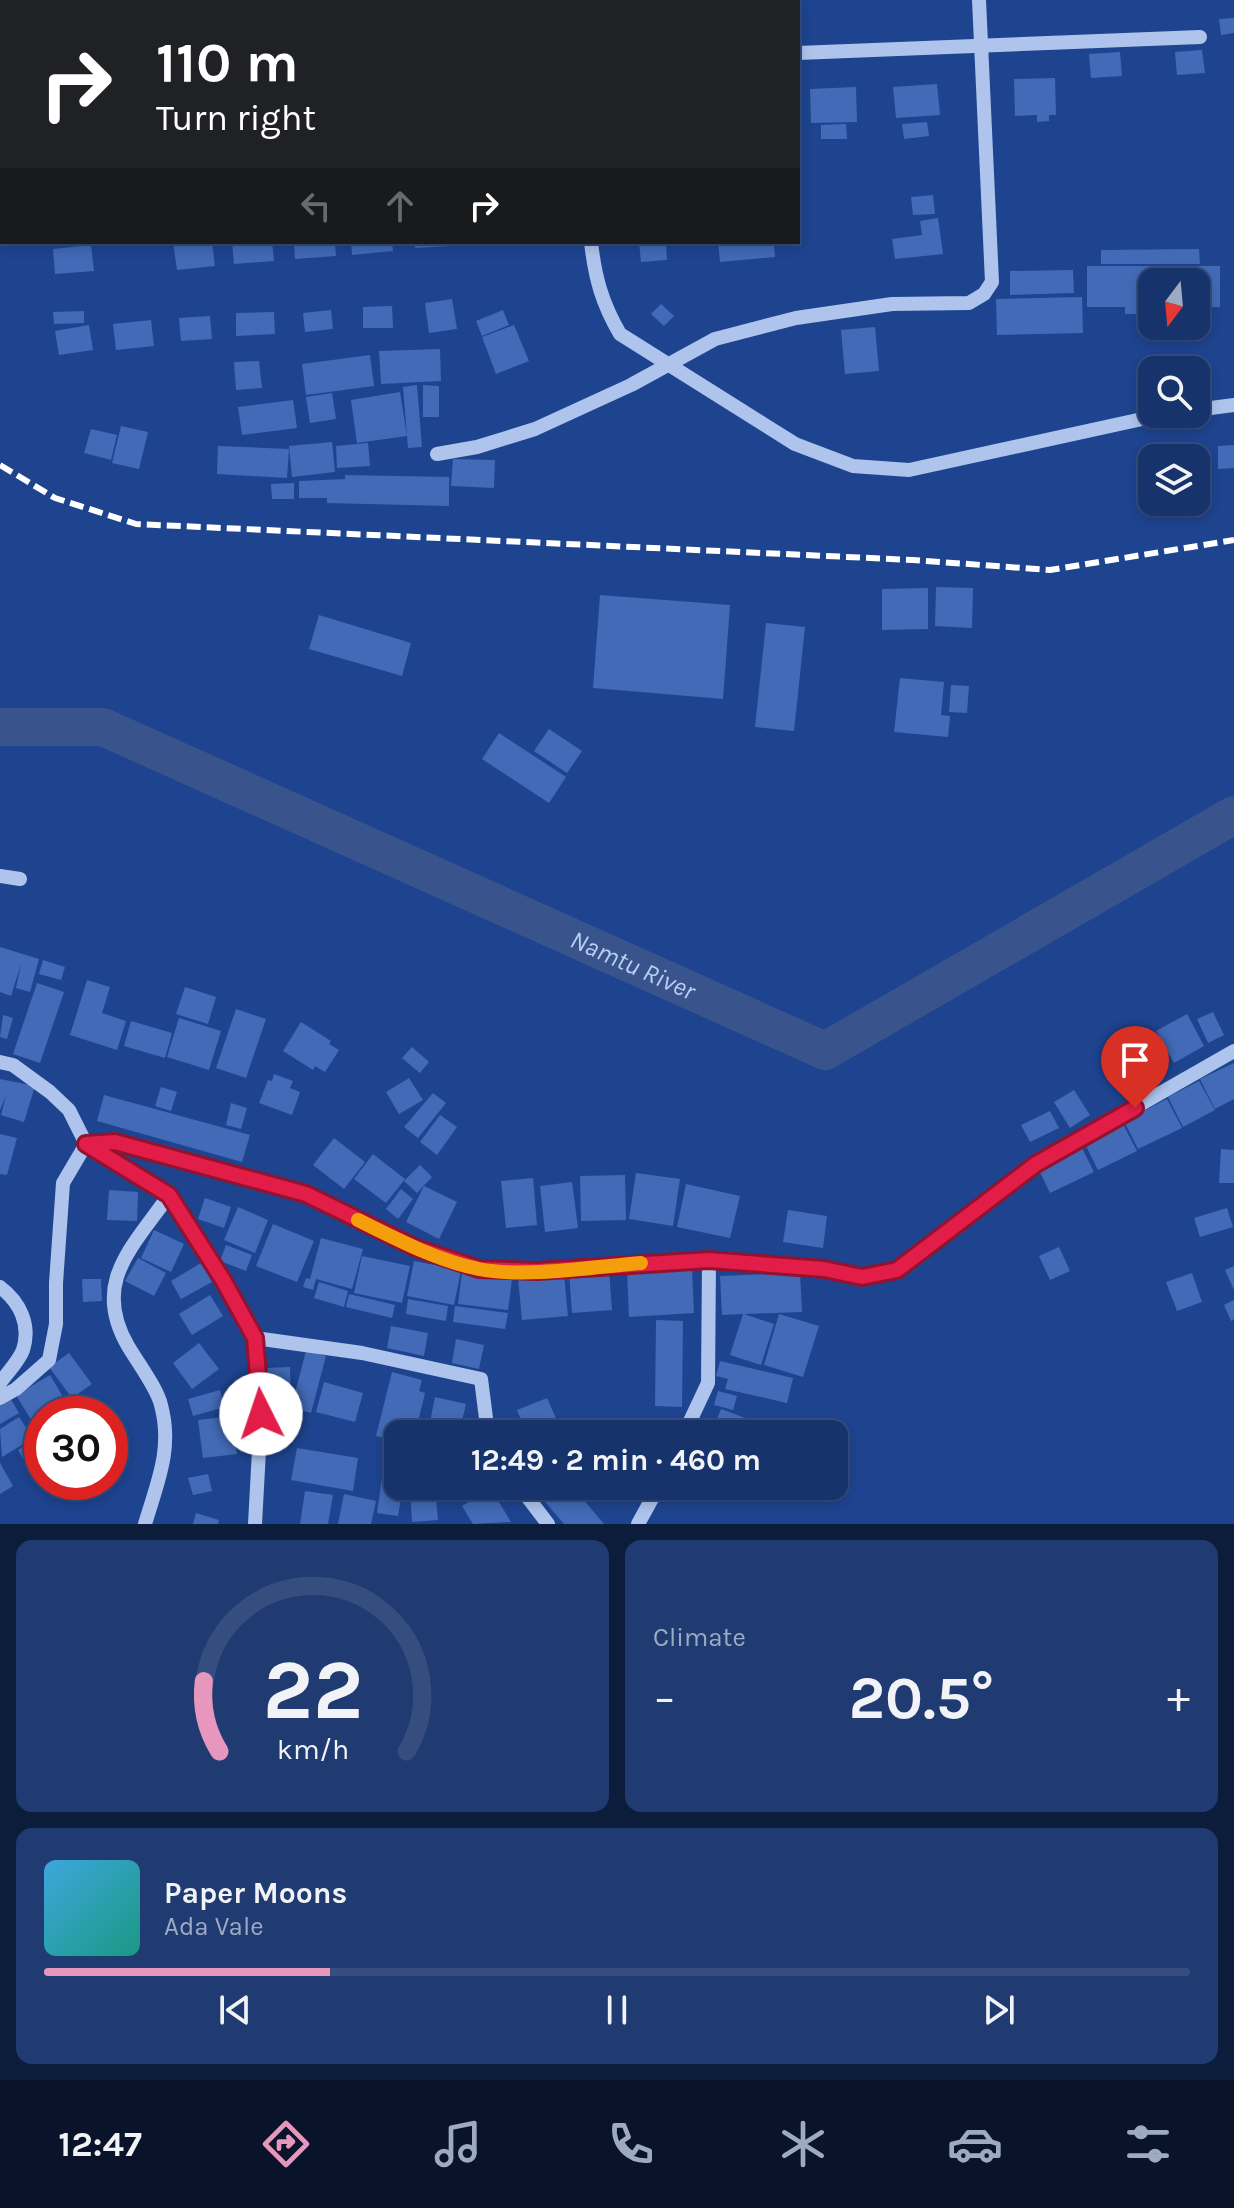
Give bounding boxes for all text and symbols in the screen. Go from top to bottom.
text: 110 m [156,30,299,95]
icon: right [24,32,128,136]
text: Turn right [156,97,316,139]
icon: left [294,184,338,228]
icon: ahead [378,184,422,228]
icon: right [462,184,506,228]
north arrow [1138,268,1210,340]
map controls [1138,268,1210,516]
button: search [1138,356,1210,428]
button: layers [1138,444,1210,516]
water label: Namtu River [566,924,701,1007]
pin [1101,1026,1169,1108]
icon: arrive [1113,1038,1157,1082]
position arrow [219,1372,303,1456]
speed limit sign: 30 [24,1396,128,1500]
text: 12:49 · 2 min · 460 m [471,1442,761,1478]
text: Climate [653,1622,746,1653]
text: 22 [262,1642,363,1739]
text: 20.5° [849,1663,994,1733]
text: − [653,1672,676,1723]
text: + [1167,1672,1190,1723]
text: km/h [276,1733,349,1766]
text: Paper Moons [164,1875,347,1911]
text: Ada Vale [164,1911,264,1942]
icon: previous [213,1988,257,2032]
icon: pause [595,1988,639,2032]
icon: next [977,1988,1021,2032]
icon: directions [258,2116,314,2172]
icon: music [430,2116,486,2172]
icon: phone [603,2116,659,2172]
icon: climate [775,2116,831,2172]
icon: car [947,2116,1003,2172]
icon: filters [1120,2116,1176,2172]
text: 12:47 [58,2123,142,2165]

